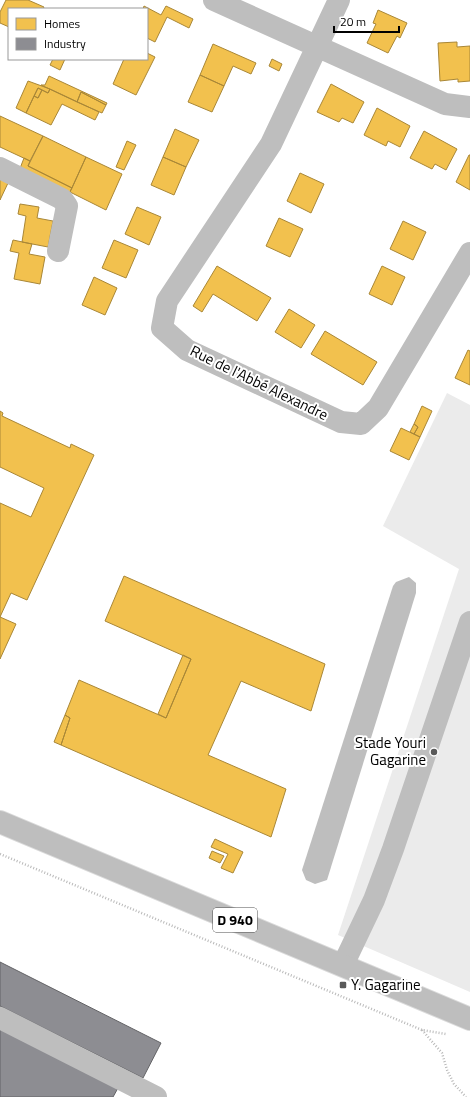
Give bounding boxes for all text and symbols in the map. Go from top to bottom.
legend [8,8,148,60]
scale bar [334,8,399,34]
text: 20 m [340,12,366,31]
text: Homes [44,14,80,33]
text: Industry [44,34,86,53]
street label: Rue de l'Abbé Alexandre [186,339,332,426]
place label: Stade Youri Gagarine [355,731,426,771]
marker: Stade Youri Gagarine [429,747,439,757]
road number: D 940 [213,908,257,932]
place label: Y. Gagarine [351,973,421,996]
marker: Y. Gagarine [338,980,348,990]

